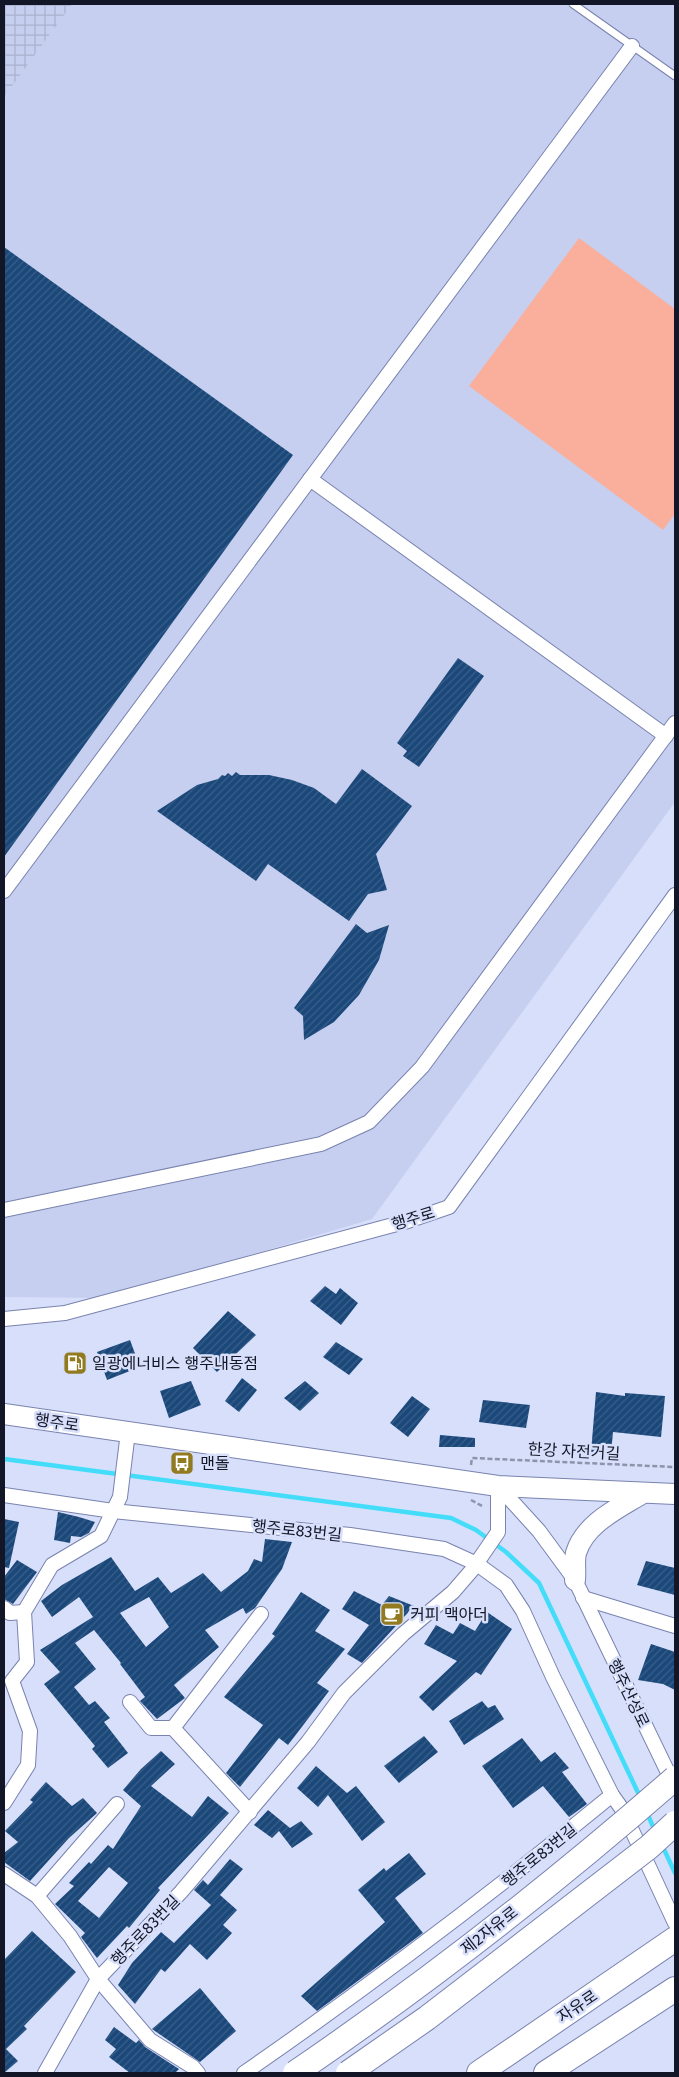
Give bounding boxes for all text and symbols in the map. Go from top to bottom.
street label: 행주로 [389,1203,437,1234]
fuel station icon: 일광에너비스 행주내동점 [62,1350,88,1376]
place label: 일광에너비스 행주내동점 [92,1354,258,1373]
street label: 행주로 [34,1410,80,1435]
street label: 한강 자전거길 [527,1440,621,1463]
bus stop icon: 맨돌 [169,1450,195,1476]
place label: 맨돌 [200,1454,230,1473]
street label: 행주로83번길 [251,1516,343,1545]
cafe icon: 커피 맥아더 [379,1601,405,1627]
place label: 커피 맥아더 [410,1605,488,1624]
street label: 행주산성로 [604,1656,653,1731]
street label: 행주로83번길 [498,1820,580,1891]
street label: 행주로83번길 [107,1891,184,1969]
street label: 제2자유로 [457,1902,522,1958]
street label: 자유로 [554,1986,601,2027]

